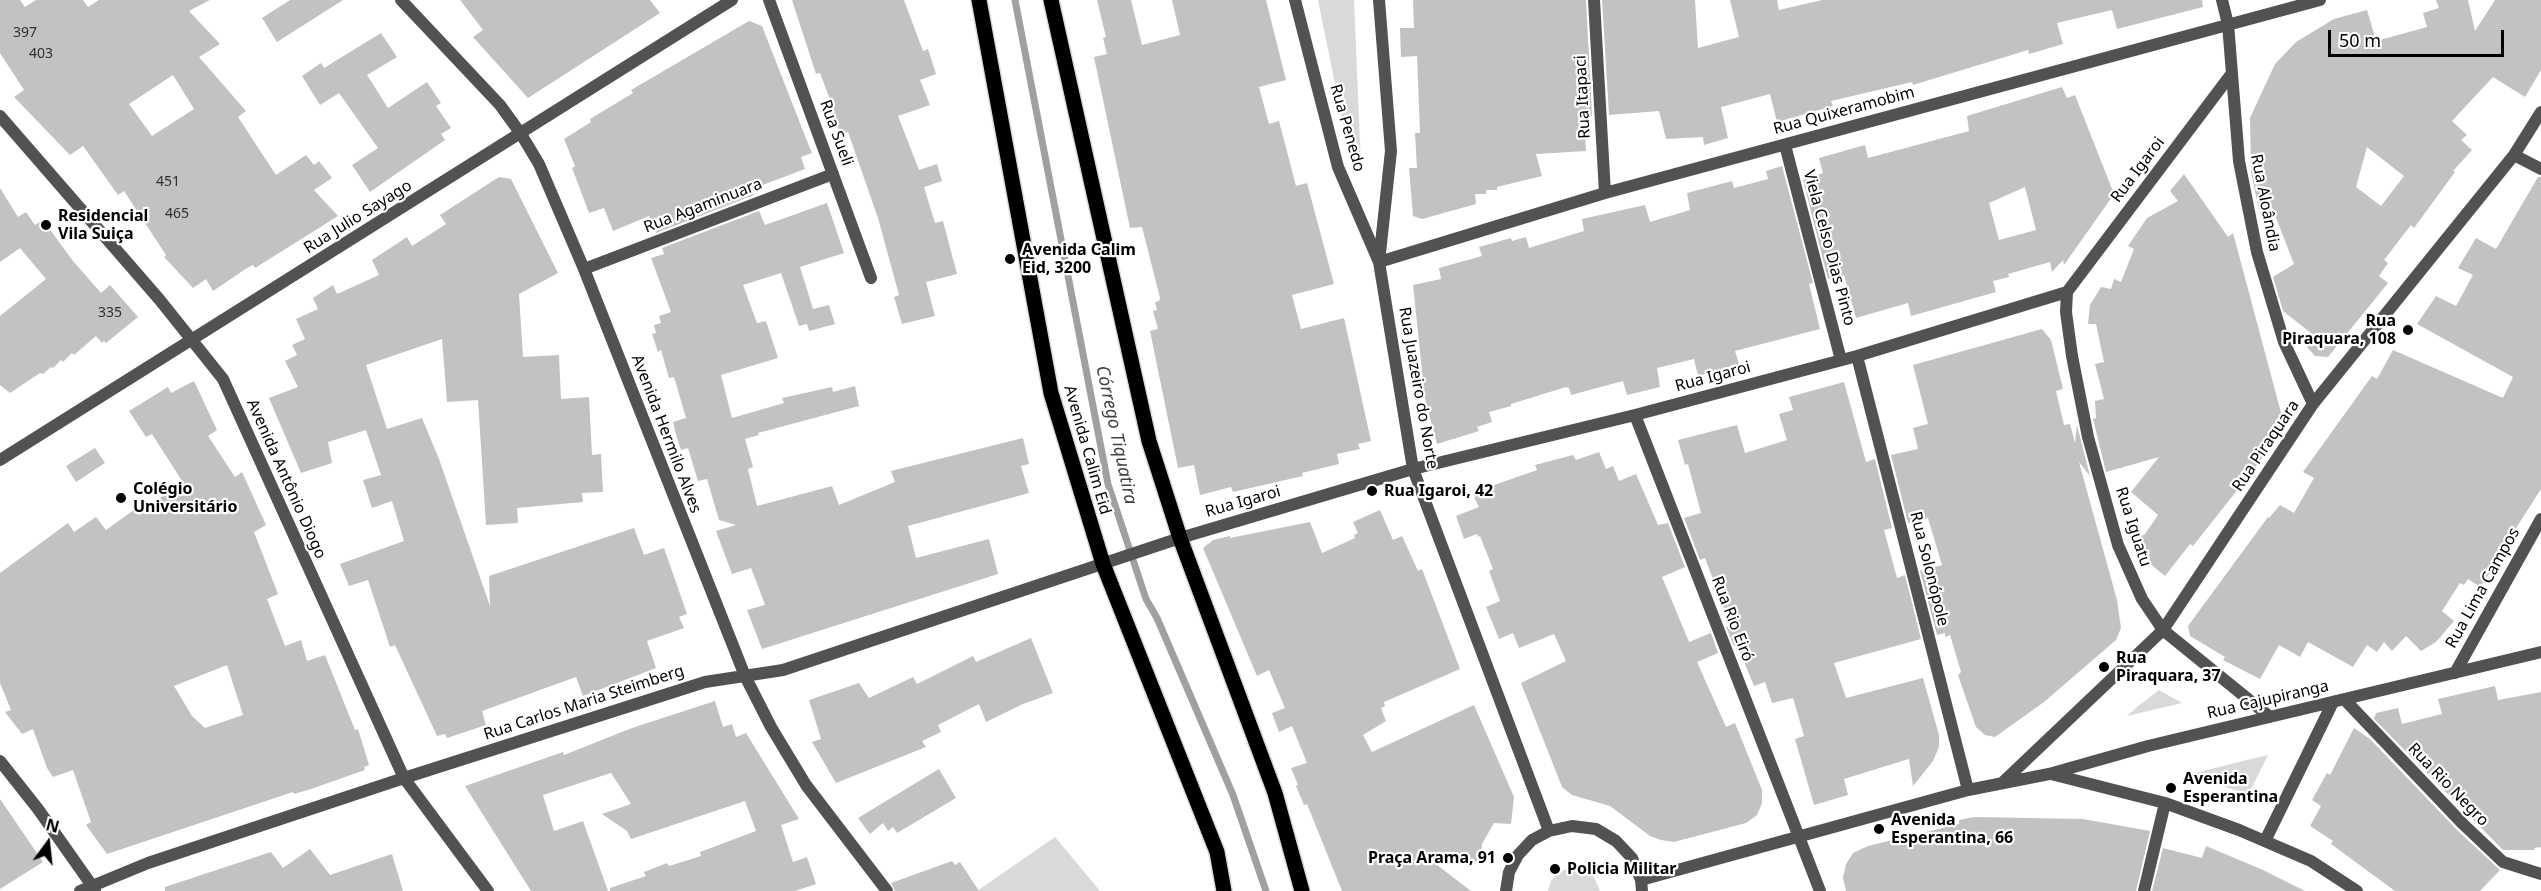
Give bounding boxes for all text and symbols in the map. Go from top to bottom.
scale bar [2331,18,2506,56]
house number: 397 [13,25,37,41]
text: 50 m [2339,28,2381,52]
house number: 403 [29,46,53,62]
street label: Rua Itapaci [1571,55,1595,139]
street label: Rua Penedo [1325,82,1369,174]
street label: Rua Quixeramobim [1771,83,1917,139]
street label: Rua Sueli [815,97,857,169]
street label: Rua Igaroi [2107,133,2169,207]
street label: Rua Aloândia [2246,153,2284,253]
street label: Viela Celso Dias Pinto [1799,168,1859,328]
house number: 451 [156,174,180,190]
street label: Rua Agaminuara [641,175,765,237]
street label: Rua Julio Sayago [300,176,416,258]
place label: Residencial Vila Suiça [58,206,148,244]
house number: 465 [165,206,189,222]
marker: Residencial Vila Suiça [39,218,53,232]
place label: Avenida Calim Eid, 3200 [1022,240,1136,278]
marker: Avenida Calim Eid, 3200 [1003,252,1017,266]
house number: 335 [98,305,122,321]
street label: Rua Juazeiro do Norte [1394,306,1442,470]
place label: Rua Piraquara, 108 [2282,311,2396,349]
marker: Rua Piraquara, 108 [2401,323,2415,337]
street label: Avenida Hermilo Alves [627,352,705,516]
street label: Rua Igaroi [1673,358,1753,396]
water label: Córrego Tiquatira [1091,364,1141,506]
street label: Avenida Calim Eid [1059,383,1115,517]
street label: Avenida Antônio Diogo [242,396,330,562]
street label: Rua Piraquara [2228,397,2304,495]
place label: Colégio Universitário [133,479,237,517]
place label: Rua Igaroi, 42 [1384,481,1493,501]
street label: Rua Igaroi [1203,482,1283,522]
marker: Rua Igaroi, 42 [1365,484,1379,498]
street label: Rua Iguatu [2111,485,2155,569]
marker: Colégio Universitário [114,491,128,505]
street label: Rua Solonópole [1905,510,1953,628]
street label: Rua Lima Campos [2442,524,2524,652]
street label: Rua Rio Eiró [1707,574,1757,664]
place label: Rua Piraquara, 37 [2116,648,2221,686]
marker: Rua Piraquara, 37 [2097,660,2111,674]
street label: Rua Carlos Maria Steimberg [481,662,687,744]
street label: Rua Cajupiranga [2205,677,2331,723]
street label: Rua Rio Negro [2404,740,2492,830]
place label: Avenida Esperantina [2183,769,2278,807]
marker: Avenida Esperantina [2164,781,2178,795]
place label: Avenida Esperantina, 66 [1891,810,2013,848]
north arrow [18,813,78,873]
text: N [44,813,62,838]
marker: Avenida Esperantina, 66 [1872,822,1886,836]
place label: Praça Arama, 91 [1368,848,1496,868]
marker: Praça Arama, 91 [1501,851,1515,865]
place label: Policia Militar [1567,859,1676,879]
marker: Policia Militar [1548,862,1562,876]

